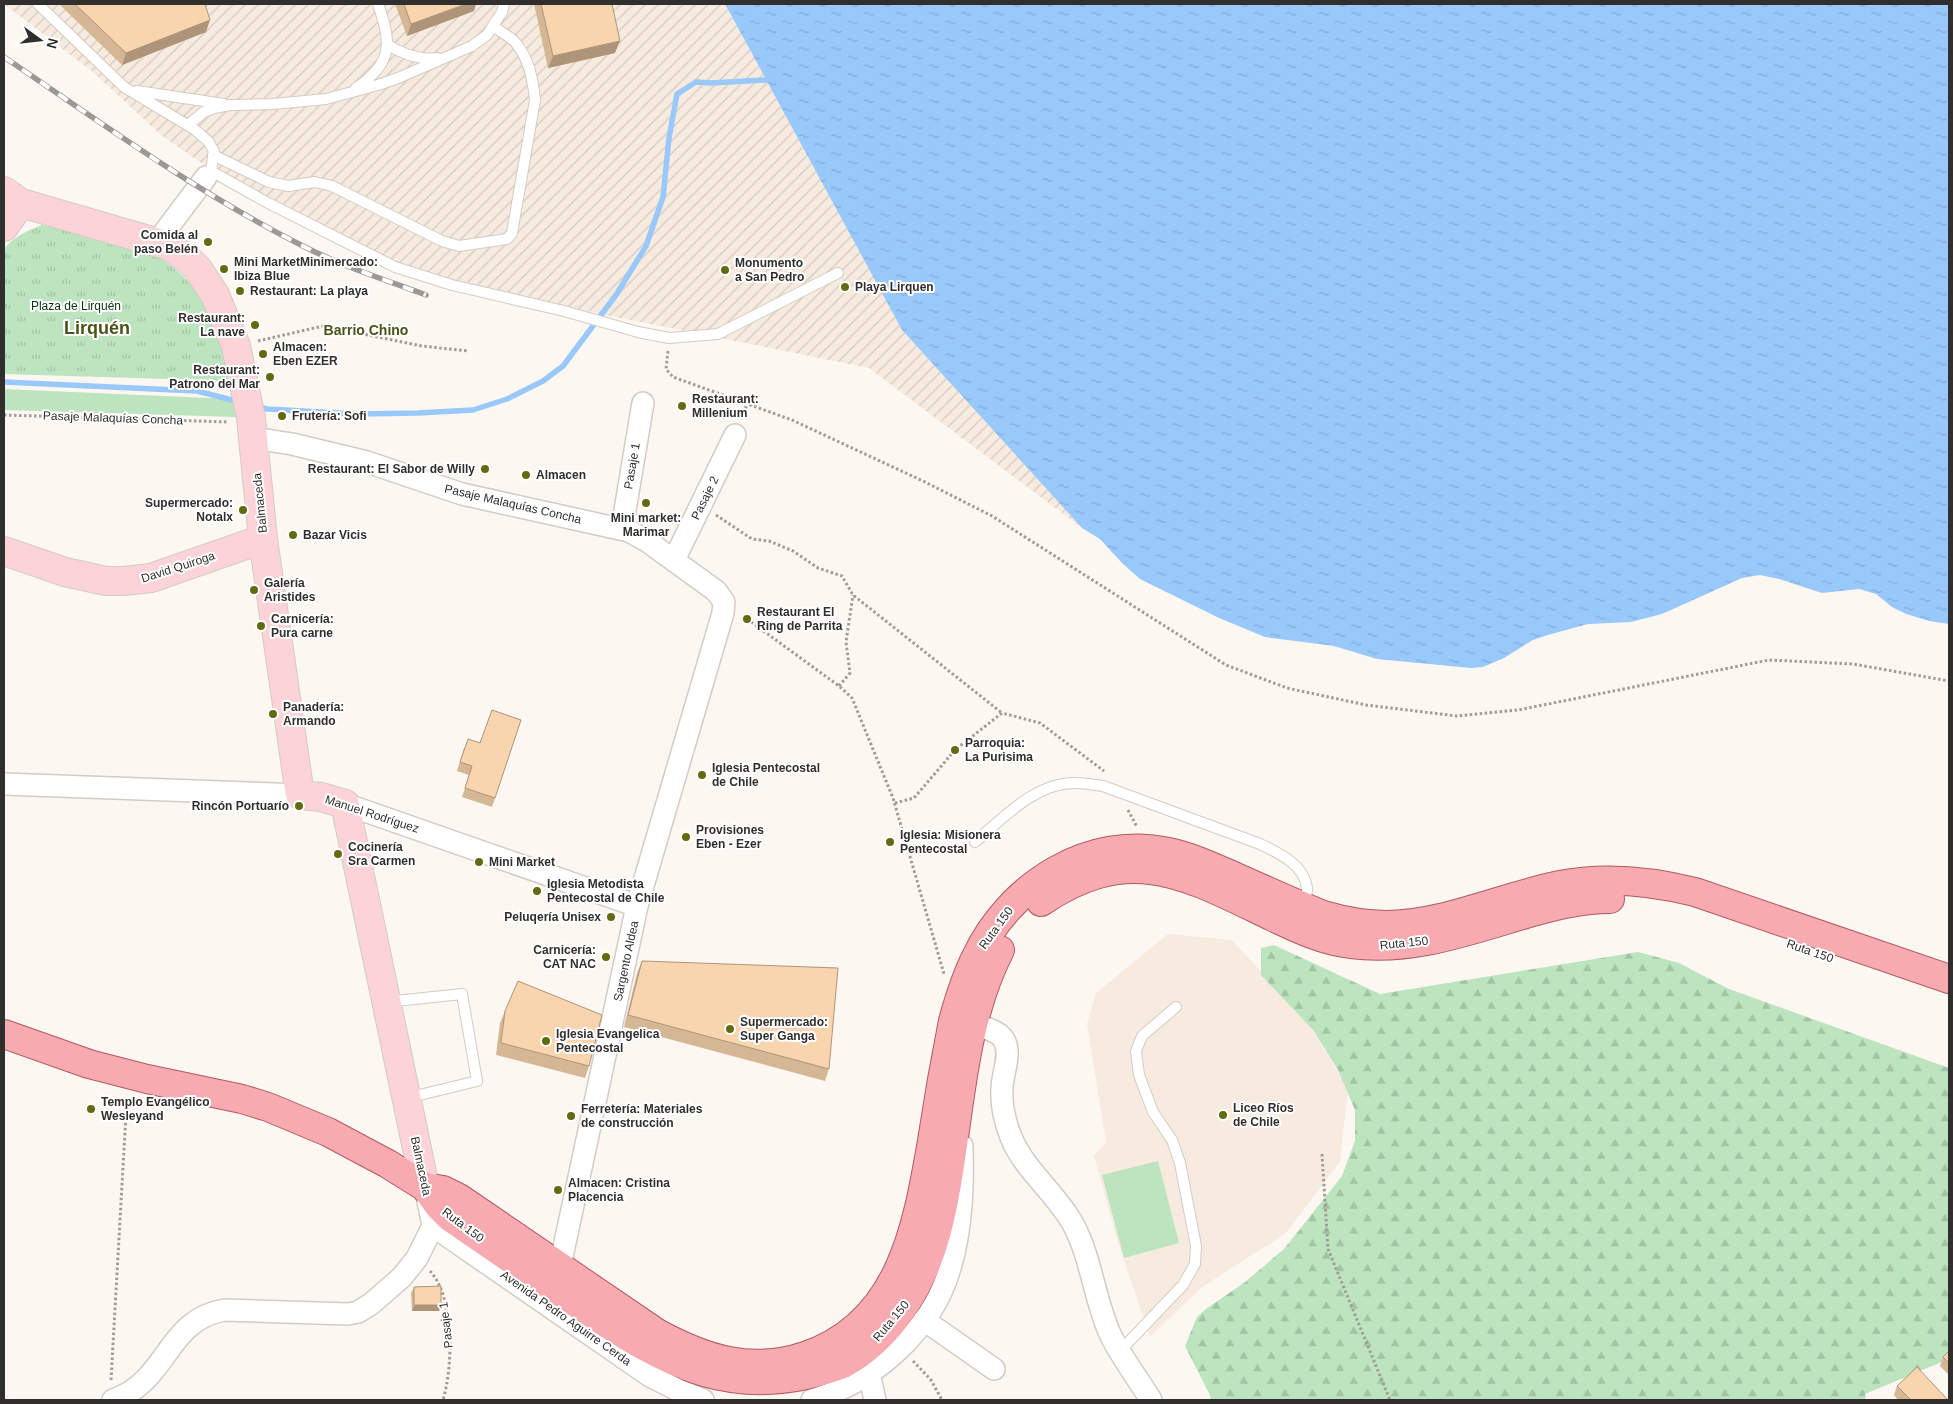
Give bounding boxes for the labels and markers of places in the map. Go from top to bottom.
place label: Comida al paso Belén [134,228,198,256]
marker: Comida al paso Belén [202,236,214,248]
place label: Mini MarketMinimercado: Ibiza Blue [234,255,378,283]
place label: Monumento a San Pedro [735,256,804,284]
marker: Mini MarketMinimercado: Ibiza Blue [218,263,230,275]
marker: Monumento a San Pedro [719,264,731,276]
place label: Playa Lirquen [855,280,934,294]
marker: Playa Lirquen [839,281,851,293]
place label: Restaurant: La playa [250,284,368,298]
marker: Restaurant: La playa [234,285,246,297]
place label: Restaurant: La nave [178,311,245,339]
marker: Restaurant: La nave [249,319,261,331]
place label: Almacen: Eben EZER [273,340,338,368]
marker: Almacen: Eben EZER [257,348,269,360]
place label: Restaurant: Patrono del Mar [169,363,260,391]
marker: Restaurant: Patrono del Mar [264,371,276,383]
place label: Restaurant: Millenium [692,392,759,420]
marker: Restaurant: Millenium [676,400,688,412]
place label: Frutería: Sofi [292,409,367,423]
marker: Frutería: Sofi [276,410,288,422]
place label: Restaurant: El Sabor de Willy [308,462,475,476]
marker: Restaurant: El Sabor de Willy [479,463,491,475]
place label: Almacen [536,468,586,482]
marker: Almacen [520,469,532,481]
place label: Supermercado: Notalx [145,496,233,524]
marker: Mini market: Marimar [640,497,652,509]
marker: Supermercado: Notalx [237,504,249,516]
place label: Mini market: Marimar [611,511,681,539]
place label: Bazar Vicis [303,528,367,542]
marker: Bazar Vicis [287,529,299,541]
place label: Galería Aristides [264,576,316,604]
marker: Galería Aristides [248,584,260,596]
place label: Restaurant El Ring de Parrita [757,605,843,633]
place label: Carnicería: Pura carne [271,612,334,640]
marker: Restaurant El Ring de Parrita [741,613,753,625]
marker: Carnicería: Pura carne [255,620,267,632]
place label: Panadería: Armando [283,700,344,728]
marker: Panadería: Armando [267,708,279,720]
place label: Parroquia: La Purisima [965,736,1033,764]
marker: Parroquia: La Purisima [949,744,961,756]
place label: Iglesia Pentecostal de Chile [712,761,820,789]
marker: Iglesia Pentecostal de Chile [696,769,708,781]
place label: Rincón Portuarío [192,799,289,813]
marker: Rincón Portuarío [293,800,305,812]
place label: Provisiones Eben - Ezer [696,823,764,851]
place label: Iglesia: Misionera Pentecostal [900,828,1001,856]
marker: Provisiones Eben - Ezer [680,831,692,843]
marker: Iglesia: Misionera Pentecostal [884,836,896,848]
place label: Cocinería Sra Carmen [348,840,415,868]
marker: Cocinería Sra Carmen [332,848,344,860]
place label: Mini Market [489,855,555,869]
marker: Mini Market [473,856,485,868]
place label: Iglesia Metodista Pentecostal de Chile [547,877,665,905]
marker: Iglesia Metodista Pentecostal de Chile [531,885,543,897]
place label: Peluqería Unisex [504,910,601,924]
marker: Peluqería Unisex [605,911,617,923]
place label: Carnicería: CAT NAC [533,943,596,971]
marker: Carnicería: CAT NAC [600,951,612,963]
place label: Supermercado: Super Ganga [740,1015,828,1043]
marker: Supermercado: Super Ganga [724,1023,736,1035]
place label: Iglesia Evangelica Pentecostal [556,1027,660,1055]
marker: Iglesia Evangelica Pentecostal [540,1035,552,1047]
place label: Templo Evangélico Wesleyand [101,1095,209,1123]
place label: Liceo Ríos de Chile [1233,1101,1294,1129]
place label: Ferretería: Materiales de construcción [581,1102,703,1130]
marker: Templo Evangélico Wesleyand [85,1103,97,1115]
marker: Liceo Ríos de Chile [1217,1109,1229,1121]
marker: Ferretería: Materiales de construcción [565,1110,577,1122]
place label: Almacen: Cristina Placencia [568,1176,670,1204]
marker: Almacen: Cristina Placencia [552,1184,564,1196]

